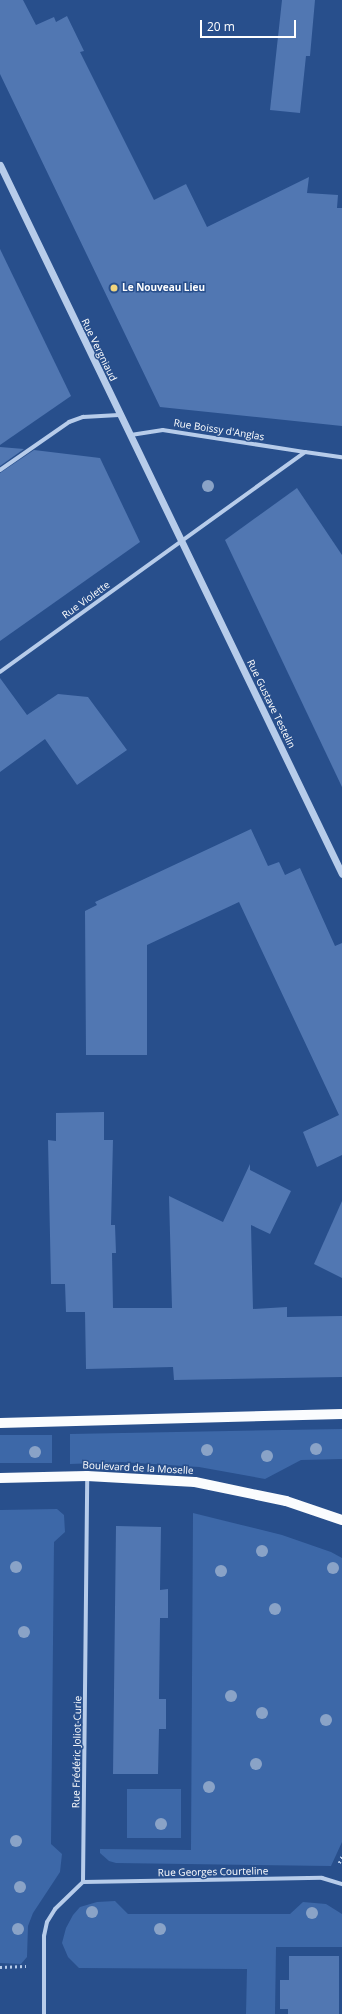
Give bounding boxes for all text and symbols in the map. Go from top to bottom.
scale bar [202,12,298,38]
text: 20 m [207,18,235,35]
place label: Le Nouveau Lieu [122,282,205,294]
marker: Le Nouveau Lieu [109,283,119,293]
street label: Rue Vergniaud [79,317,119,383]
street label: Rue Boissy d'Anglas [173,417,265,443]
street label: Rue Violette [60,579,112,621]
street label: Rue Gustave Testelin [244,658,298,750]
street label: Boulevard de la Moselle [82,1459,194,1477]
street label: Rue Frédéric Joliot-Curie [70,1696,84,1808]
street label: Rue Georges Courteline [158,1865,268,1879]

